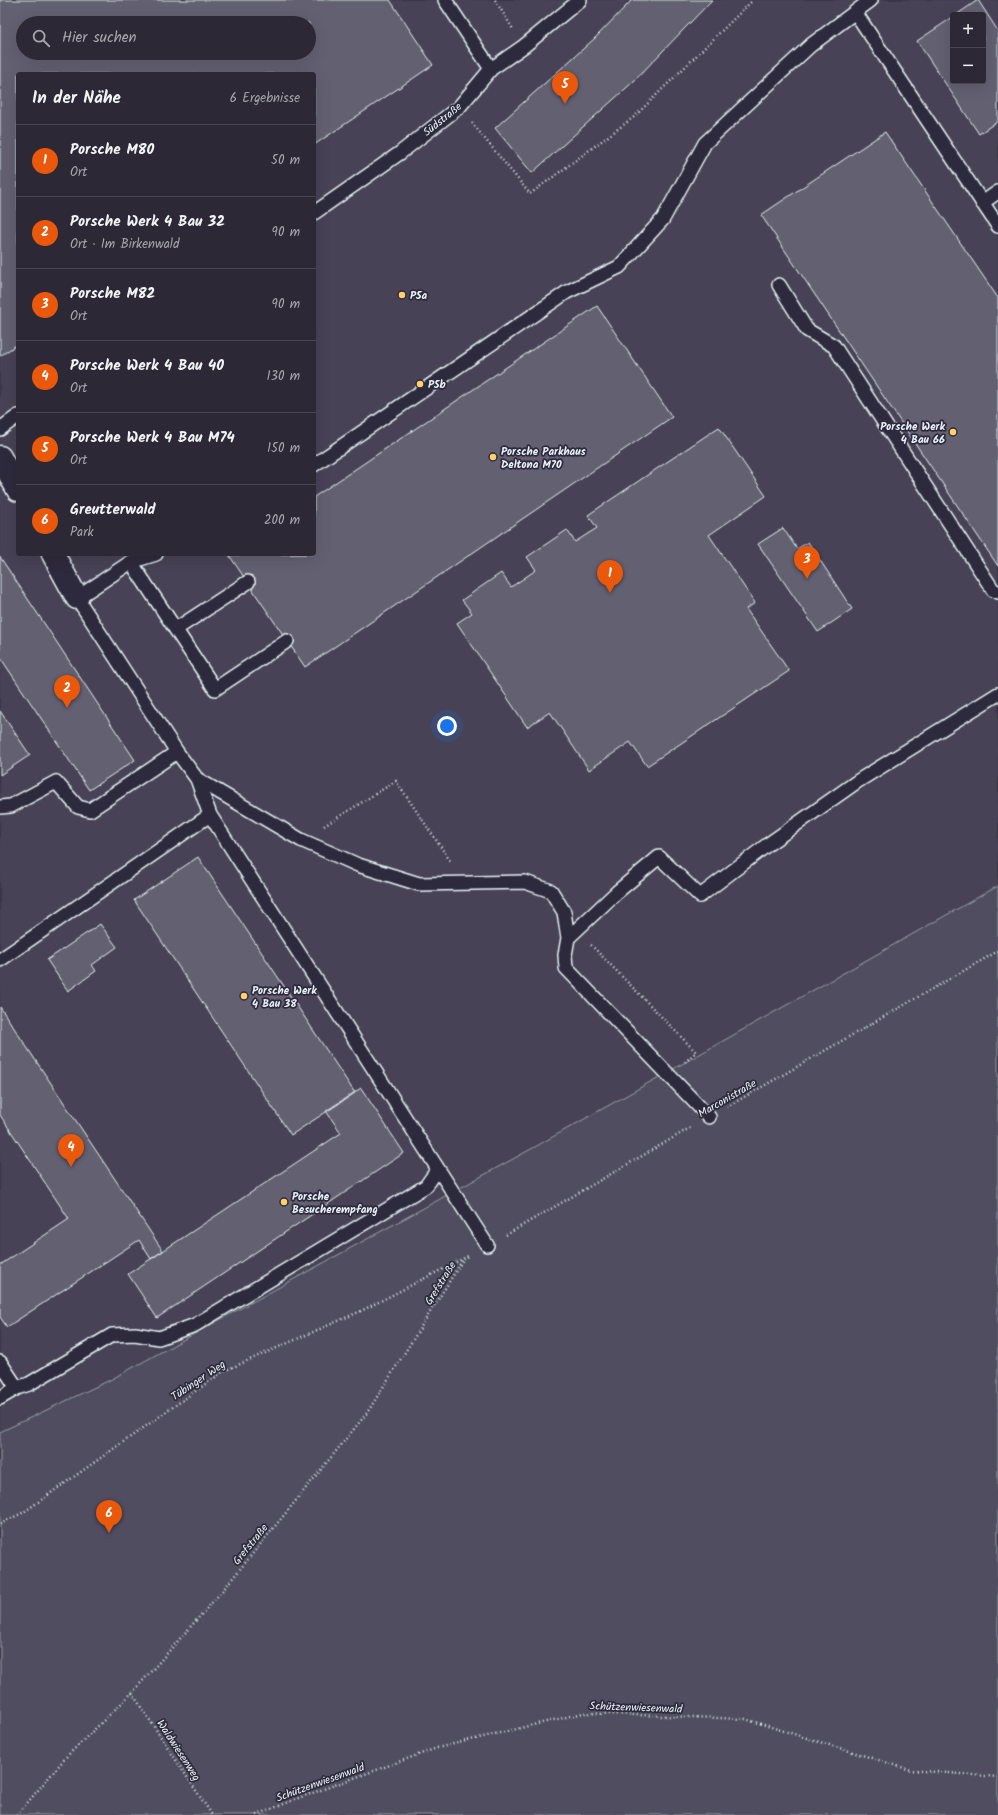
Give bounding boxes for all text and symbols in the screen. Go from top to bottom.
map controls [950,12,986,84]
button: + [950,12,986,48]
search box [16,16,316,60]
text: Hier suchen [62,26,136,50]
icon: search [30,27,52,49]
button: − [950,48,986,84]
pin: 5 [552,71,578,104]
text: In der Nähe [32,85,121,112]
text: 6 Ergebnisse [230,88,300,109]
street label: Südstraße [419,98,466,141]
text: Porsche M80 [70,138,154,162]
text: 1 [43,150,47,171]
text: 50 m [271,150,300,171]
text: Ort [70,162,87,183]
text: Porsche Werk 4 Bau 32 [70,210,225,234]
text: 2 [41,222,49,243]
text: 90 m [272,222,300,243]
text: Ort · Im Birkenwald [70,234,179,255]
text: Porsche M82 [70,282,155,306]
place label: P5a [410,287,428,305]
marker: P5a [397,290,407,300]
text: 3 [41,294,49,315]
text: 90 m [272,294,300,315]
text: Ort [70,306,87,327]
text: Porsche Werk 4 Bau 40 [70,354,224,378]
text: 4 [41,366,49,387]
text: 130 m [266,366,300,387]
place label: P5b [428,376,446,394]
text: Ort [70,378,87,399]
marker: P5b [415,379,425,389]
place label: Porsche Werk 4 Bau 66 [880,418,946,449]
text: Porsche Werk 4 Bau M74 [70,426,235,450]
marker: Porsche Werk 4 Bau 66 [948,427,958,437]
text: 5 [42,438,48,459]
text: 150 m [267,438,300,459]
place label: Porsche Parkhaus Deltona M70 [501,443,587,474]
text: Ort [70,450,87,471]
marker: Porsche Parkhaus Deltona M70 [488,452,498,462]
text: Greutterwald [70,498,156,522]
text: 6 [41,510,49,531]
text: 200 m [264,510,300,531]
text: Park [70,522,94,543]
pin: 3 [794,546,820,579]
pin: 1 [597,560,623,593]
pin: 2 [54,675,80,708]
your location [437,716,457,736]
place label: Porsche Werk 4 Bau 38 [252,982,317,1013]
marker: Porsche Werk 4 Bau 38 [239,991,249,1001]
street label: Marconistraße [695,1075,760,1123]
pin: 4 [58,1134,84,1167]
place label: Porsche Besucherempfang [292,1188,378,1219]
marker: Porsche Besucherempfang [279,1197,289,1207]
street label: Grefstraße [420,1258,461,1309]
street label: Tübinger Weg [168,1356,229,1406]
pin: 6 [96,1500,122,1533]
street label: Grefstraße [228,1520,273,1569]
street label: Schützenwiesenwald [589,1697,683,1719]
street label: Waldwiesenweg [152,1716,205,1785]
street label: Schützenwiesenwald [274,1758,368,1807]

